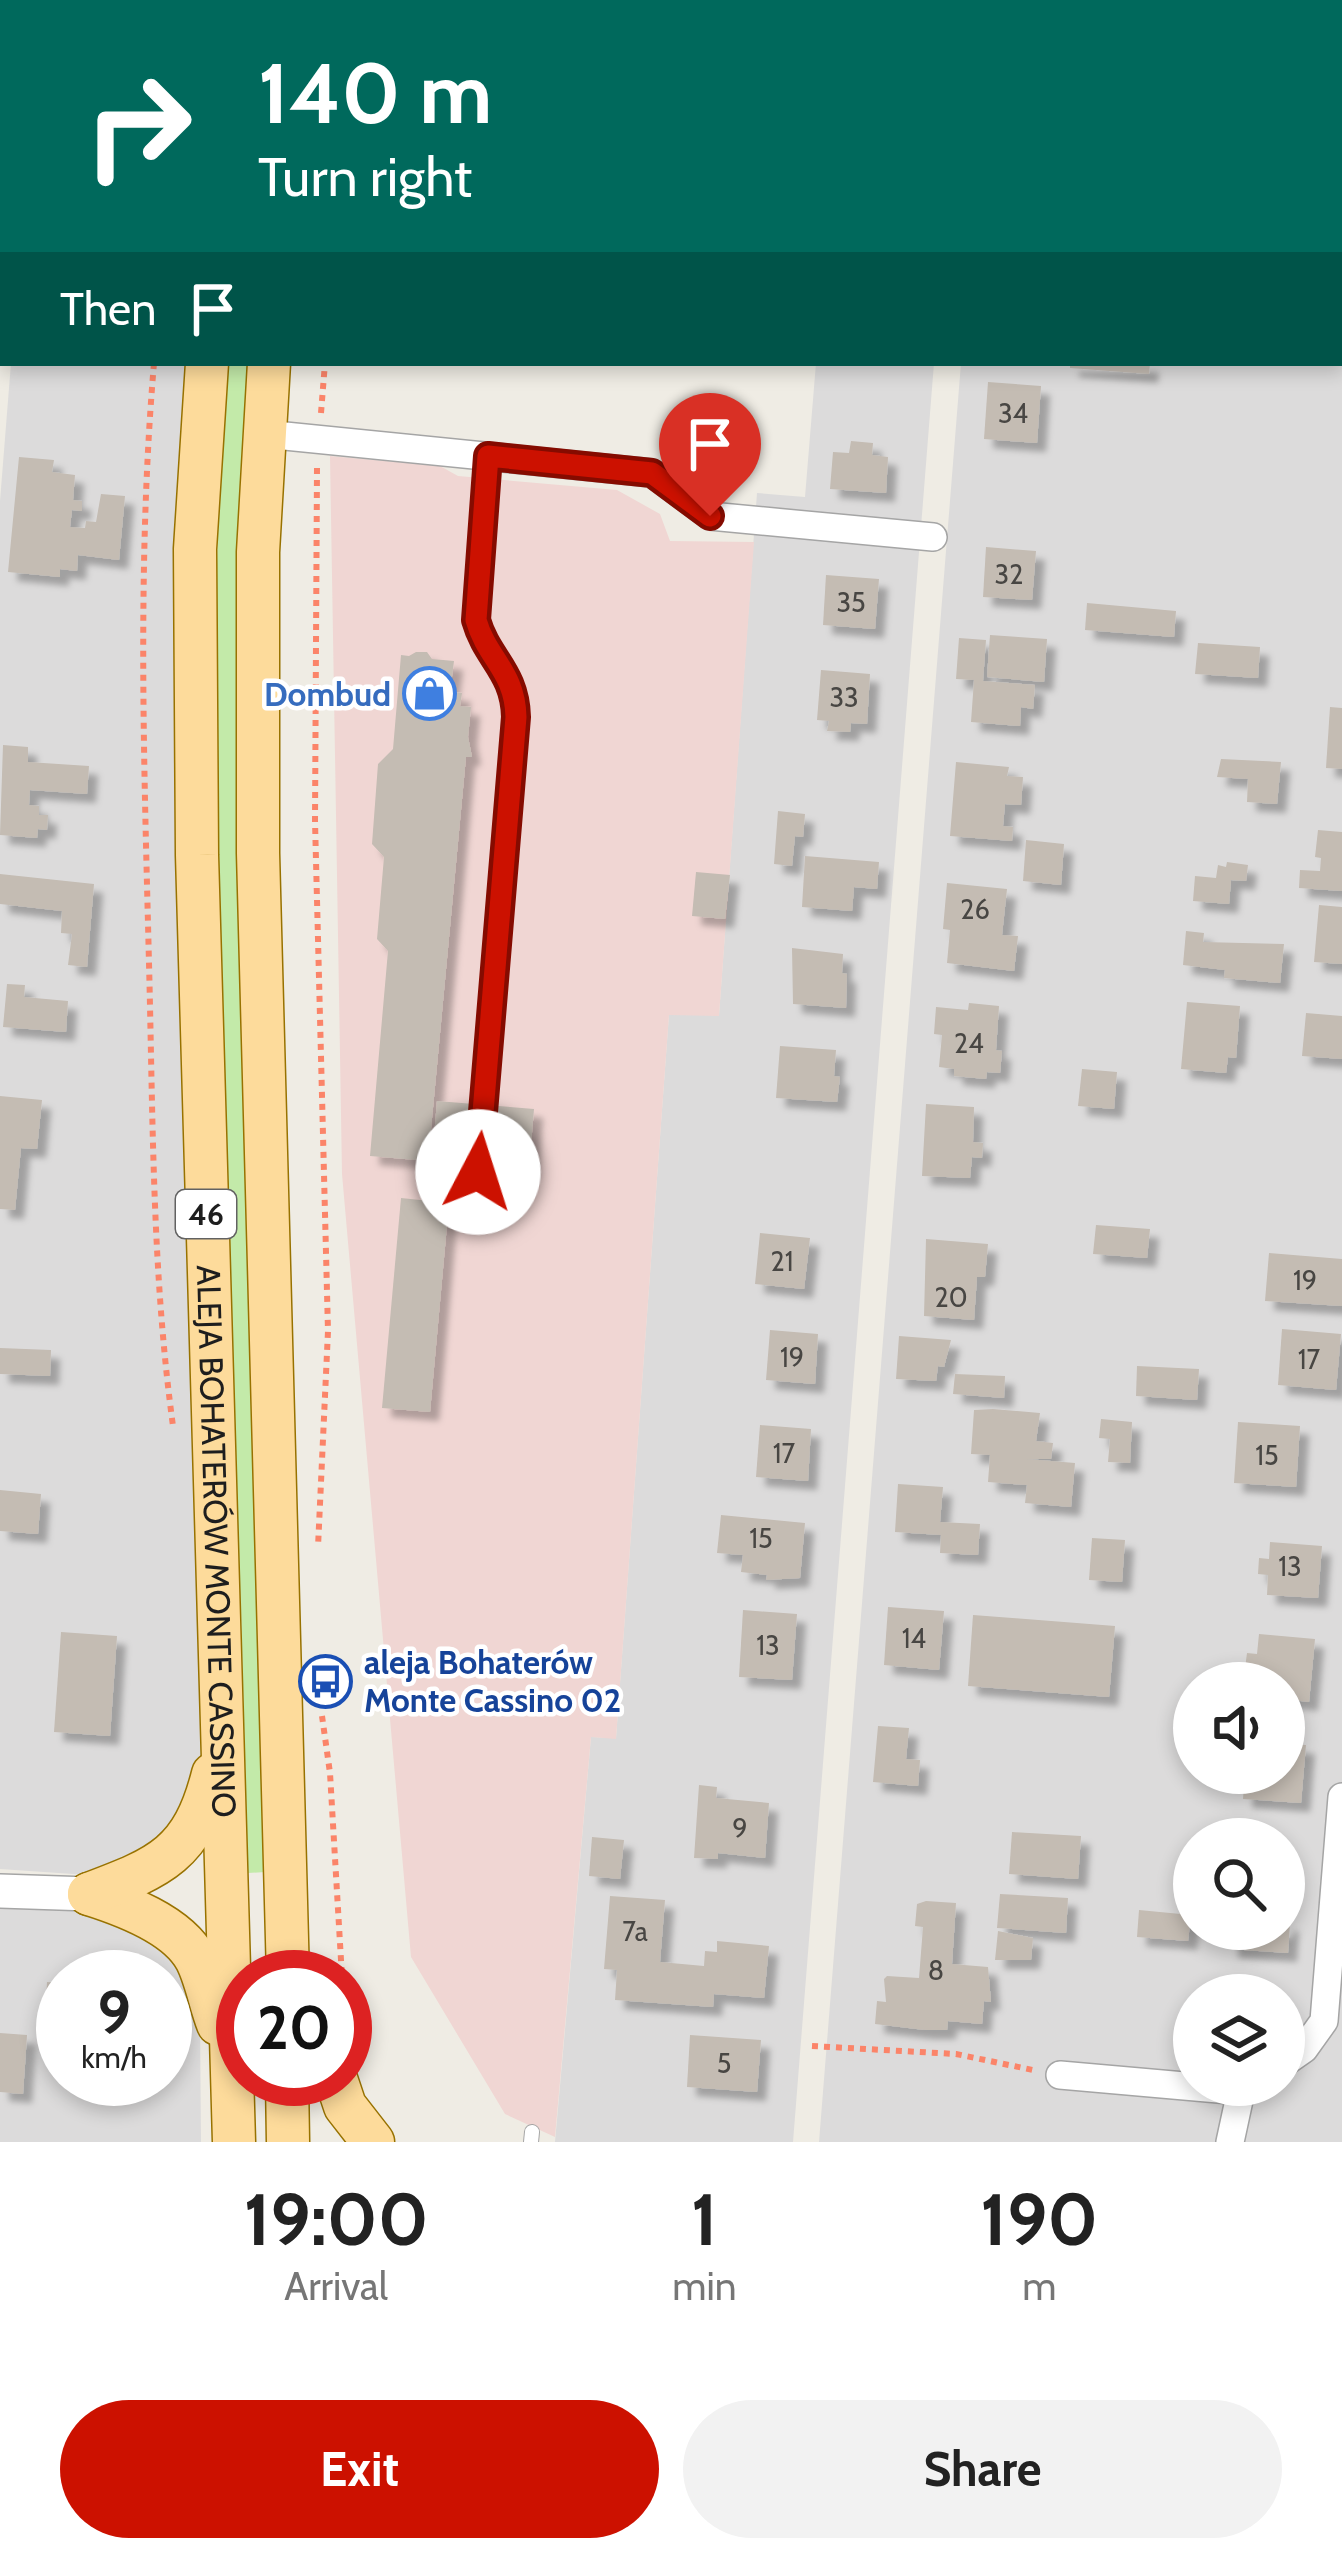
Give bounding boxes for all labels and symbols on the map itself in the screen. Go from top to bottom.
pin [659,393,761,516]
house number: 34 [998,397,1028,430]
house number: 32 [995,558,1023,591]
house number: 35 [836,586,866,619]
shop icon: Dombud [402,666,458,722]
place label: Dombud [264,674,391,714]
house number: 33 [829,681,859,714]
house number: 26 [960,893,990,926]
house number: 24 [954,1027,984,1060]
position arrow [415,1109,541,1235]
road number: 46 [176,1190,236,1238]
house number: 21 [771,1245,793,1278]
street label: ALEJA BOHATERÓW MONTE CASSINO [189,1264,245,1818]
house number: 19 [1293,1264,1317,1297]
house number: 20 [935,1281,968,1314]
house number: 19 [780,1341,804,1374]
house number: 17 [1298,1343,1321,1376]
house number: 17 [773,1437,796,1470]
house number: 15 [1255,1439,1279,1472]
house number: 15 [749,1522,773,1555]
house number: 13 [1278,1550,1302,1583]
house number: 14 [902,1622,926,1655]
house number: 13 [756,1629,780,1662]
place label: aleja Bohaterów Monte Cassino 02 [364,1642,621,1720]
bus stop icon: aleja Bohaterów Monte Cassino 02 [297,1653,353,1709]
house number: 9 [732,1812,748,1845]
house number: 7a [622,1915,648,1948]
speed limit sign: 20 [216,1950,372,2106]
house number: 8 [928,1954,944,1987]
house number: 5 [717,2047,731,2080]

